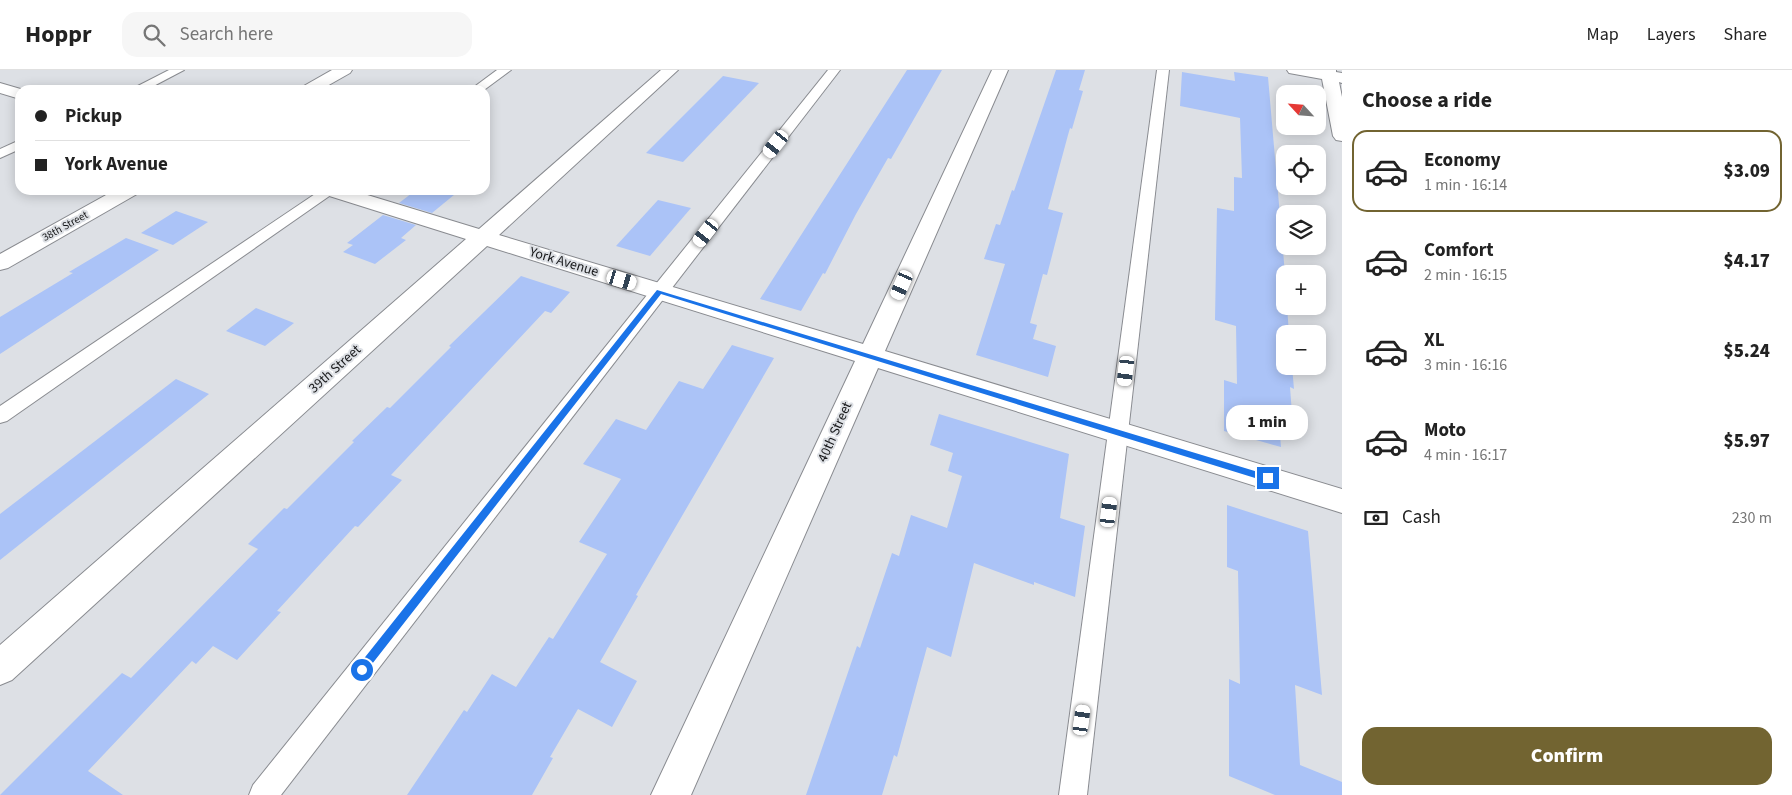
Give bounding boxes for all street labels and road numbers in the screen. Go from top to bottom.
street label: 38th Street [39,207,91,245]
street label: York Avenue [526,242,601,282]
street label: 39th Street [304,340,366,398]
street label: 40th Street [813,398,857,465]

